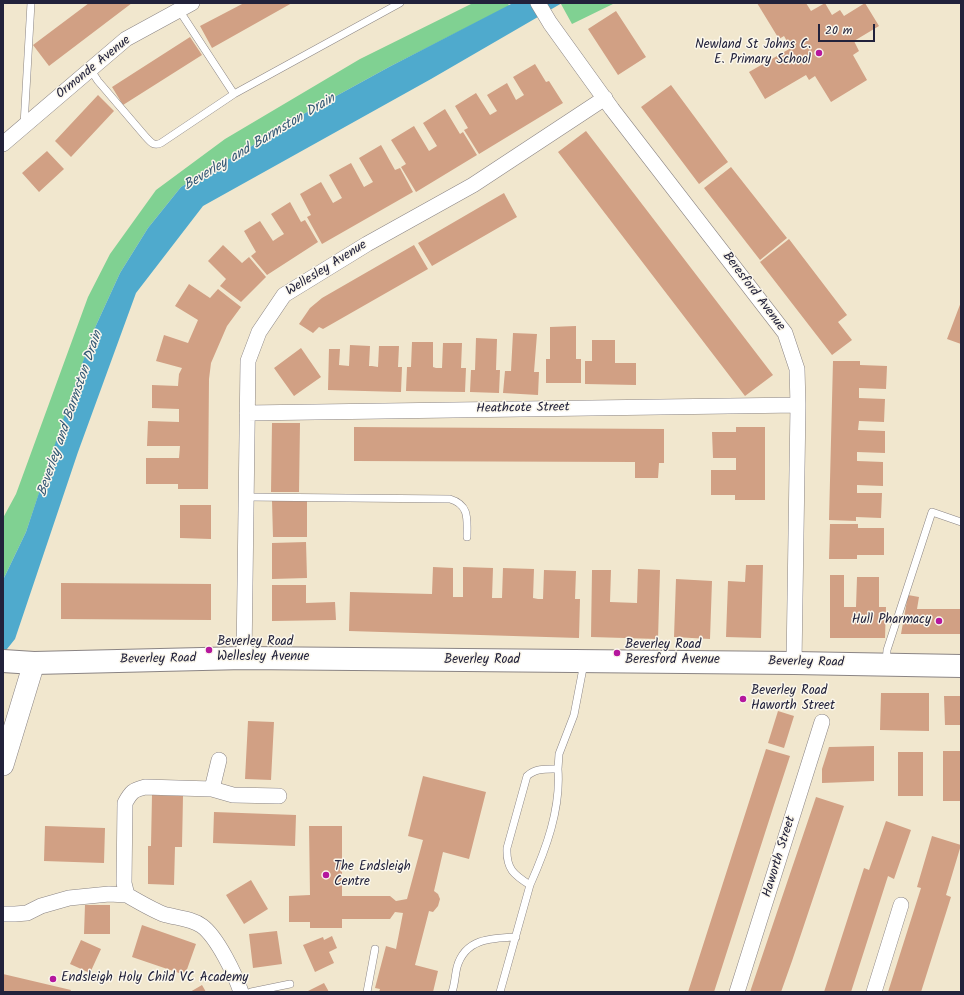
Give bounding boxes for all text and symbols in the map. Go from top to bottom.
scale bar [820,16,877,42]
text: 20 m [825,21,852,40]
street label: Ormonde Avenue [54,33,134,103]
place label: Newland St Johns C. E. Primary School [695,38,811,69]
marker: Newland St Johns C. E. Primary School [814,48,824,58]
water label: Beverley and Barmston Drain [181,91,339,195]
street label: Wellesley Avenue [284,238,370,300]
street label: Beresford Avenue [718,249,788,335]
water label: Beverley and Barmston Drain [35,329,107,499]
street label: Heathcote Street [476,400,570,418]
place label: Hull Pharmacy [852,613,931,629]
marker: Hull Pharmacy [934,616,944,626]
place label: Beverley Road Wellesley Avenue [217,635,309,666]
place label: Beverley Road Beresford Avenue [625,638,720,669]
marker: Beverley Road Wellesley Avenue [204,645,214,655]
marker: Beverley Road Beresford Avenue [612,648,622,658]
street label: Beverley Road [120,652,196,668]
street label: Beverley Road [444,653,520,669]
street label: Beverley Road [768,655,844,671]
place label: Beverley Road Haworth Street [751,684,835,715]
marker: Beverley Road Haworth Street [738,694,748,704]
street label: Haworth Street [760,815,800,899]
place label: The Endsleigh Centre [334,860,411,891]
marker: The Endsleigh Centre [321,870,331,880]
place label: Endsleigh Holy Child VC Academy [61,971,248,987]
marker: Endsleigh Holy Child VC Academy [48,974,58,984]

